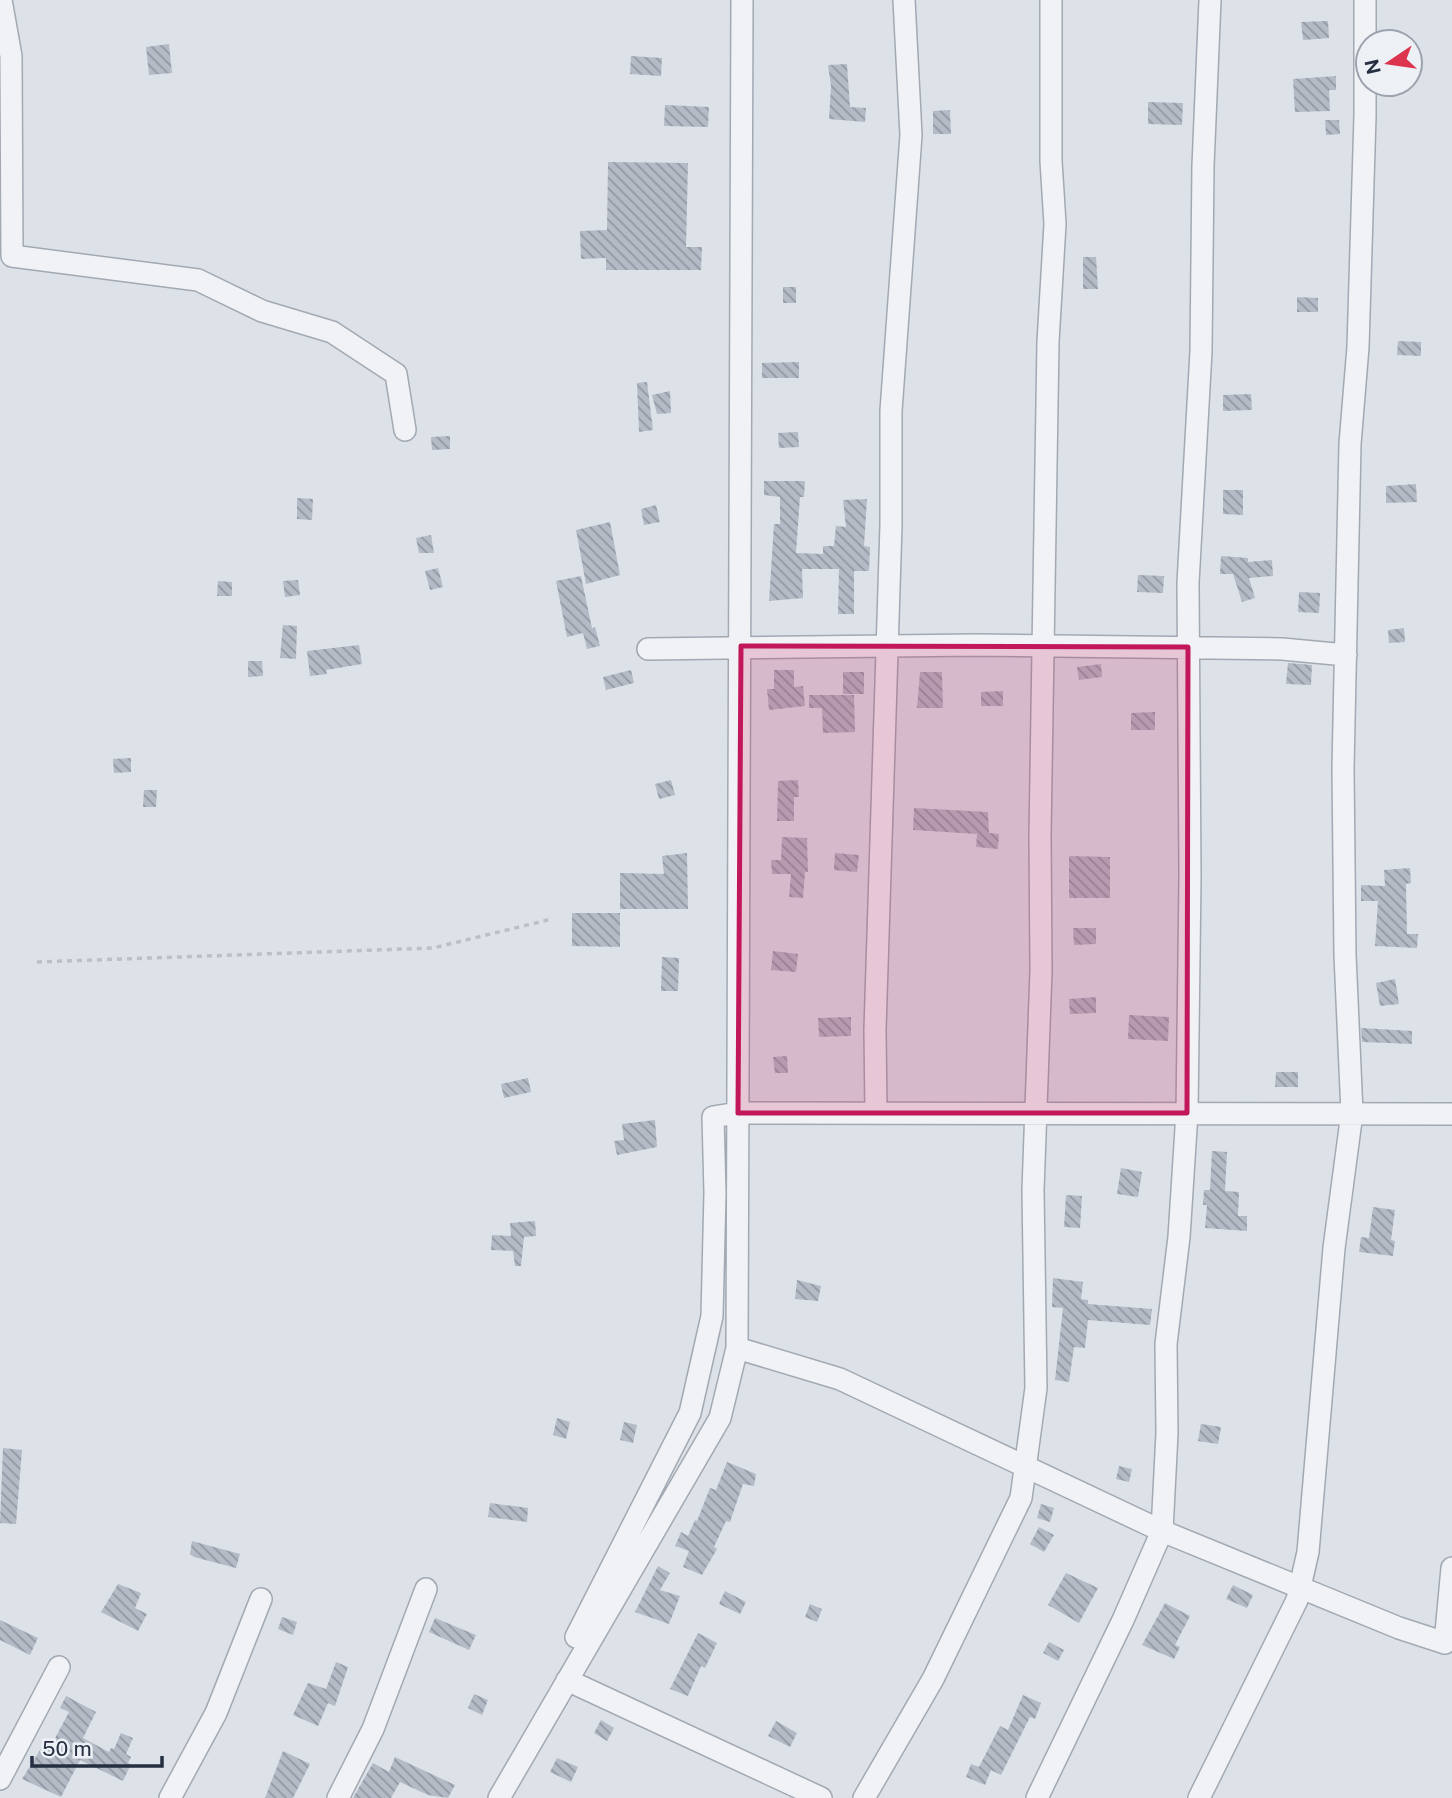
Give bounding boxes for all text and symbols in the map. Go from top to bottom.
north arrow [1354,28,1424,98]
text: N [1360,57,1385,77]
scale bar [32,1724,161,1768]
text: 50 m [42,1736,92,1761]

